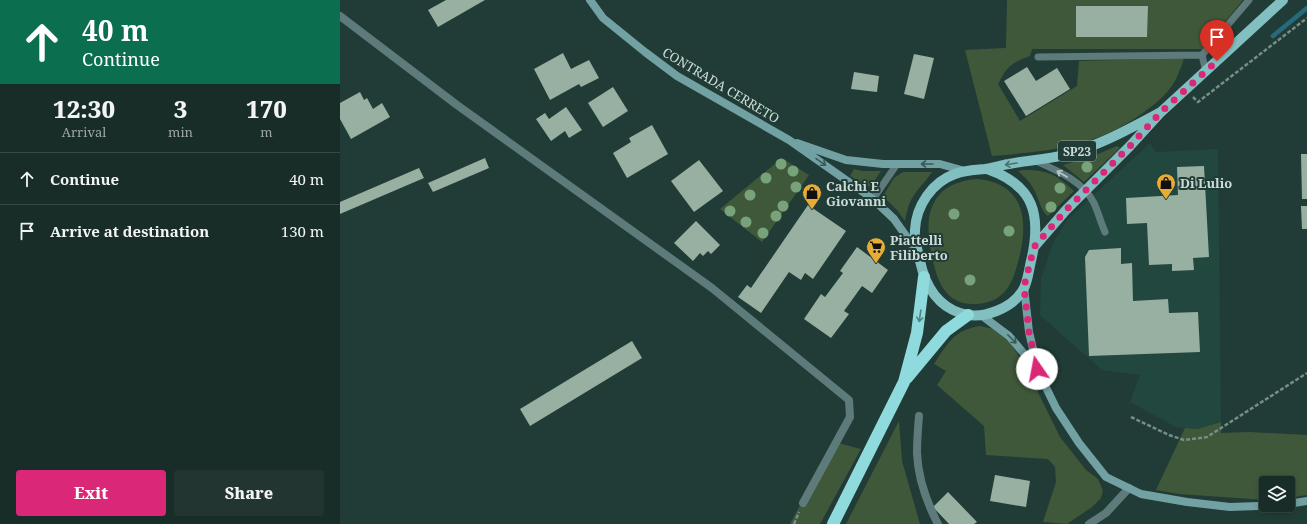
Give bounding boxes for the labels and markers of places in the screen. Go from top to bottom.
pin [1200,20,1234,61]
shop icon: Di Lulio [1155,172,1177,200]
place label: Di Lulio [1180,174,1232,192]
place label: Calchi E Giovanni [826,177,887,210]
shop icon: Calchi E Giovanni [801,182,823,210]
place label: Piattelli Filiberto [890,231,948,264]
supermarket icon: Piattelli Filiberto [865,236,887,264]

